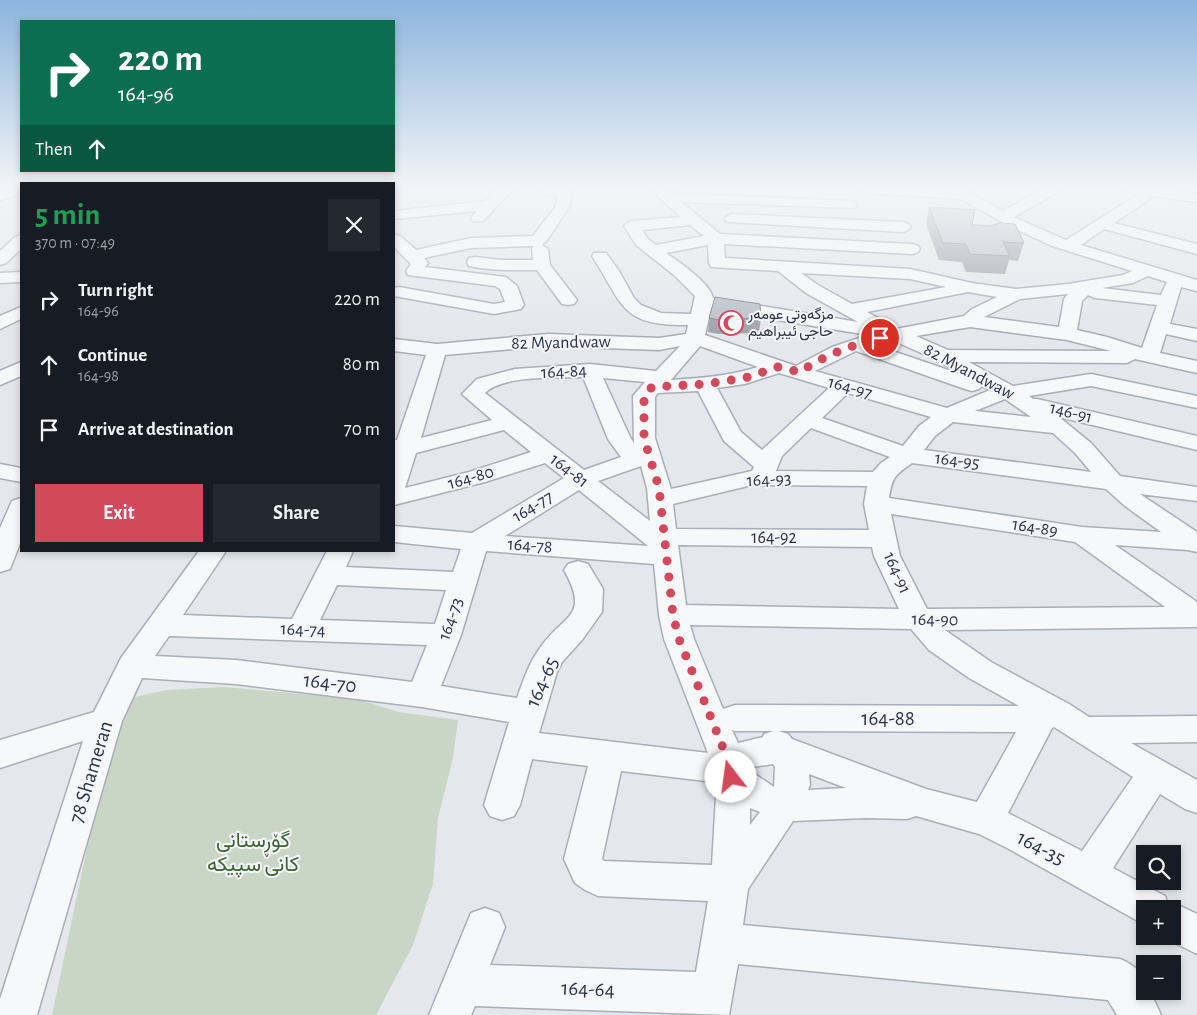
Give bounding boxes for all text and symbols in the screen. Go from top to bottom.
icon: right [35,40,100,105]
text: 220 m [118,42,203,77]
text: 164-96 [118,83,174,105]
icon: ahead [83,135,111,163]
text: Then [35,140,73,159]
button: close [328,199,380,251]
text: 5 min [35,200,100,230]
text: 370 m · 07:49 [35,235,115,251]
text: Turn right [78,281,153,300]
icon: right [35,286,63,314]
text: 220 m [334,290,380,309]
text: 164-96 [78,303,119,319]
place label: مزگەوتی عومەر حاجی ئیبراهیم [747,307,834,341]
mosque icon: مزگەوتی عومەر حاجی ئیبراهیم [718,310,744,336]
pin [859,317,901,359]
icon: arrive [866,324,894,352]
street label: 82 Myandwaw [511,333,611,353]
street label: 82 Myandwaw [921,341,1017,403]
text: Continue [78,346,147,365]
icon: ahead [35,351,63,379]
text: 80 m [343,355,380,374]
street label: 164-84 [541,362,588,382]
text: 164-98 [78,368,119,384]
street label: 164-97 [826,373,874,403]
street label: 146-91 [1048,399,1094,427]
icon: arrive [35,416,63,444]
text: Arrive at destination [78,420,234,439]
text: 70 m [344,420,380,439]
street label: 164-95 [934,449,980,473]
street label: 164-81 [546,450,592,492]
street label: 164-80 [446,463,496,493]
street label: 164-93 [746,470,792,490]
button: Exit [35,484,203,542]
button: Share [213,484,380,542]
street label: 164-77 [510,488,556,526]
street label: 164-89 [1011,516,1059,540]
street label: 164-92 [751,529,797,547]
street label: 164-78 [507,535,553,557]
street label: 164-91 [880,549,914,597]
street label: 164-73 [435,595,467,643]
street label: 164-90 [911,611,959,629]
street label: 164-74 [280,620,326,640]
street label: 164-65 [522,654,562,710]
street label: 164-70 [302,669,358,697]
street label: 164-88 [861,708,915,729]
street label: 78 Shameran [66,718,116,826]
position arrow [704,750,756,802]
street label: 164-35 [1014,827,1068,869]
park label: گۆڕستانی کانی سپیکە [207,830,299,878]
map controls [1136,845,1181,1000]
button: search [1136,845,1181,890]
button: + [1136,900,1181,945]
button: − [1136,955,1181,1000]
street label: 164-64 [561,978,615,1000]

